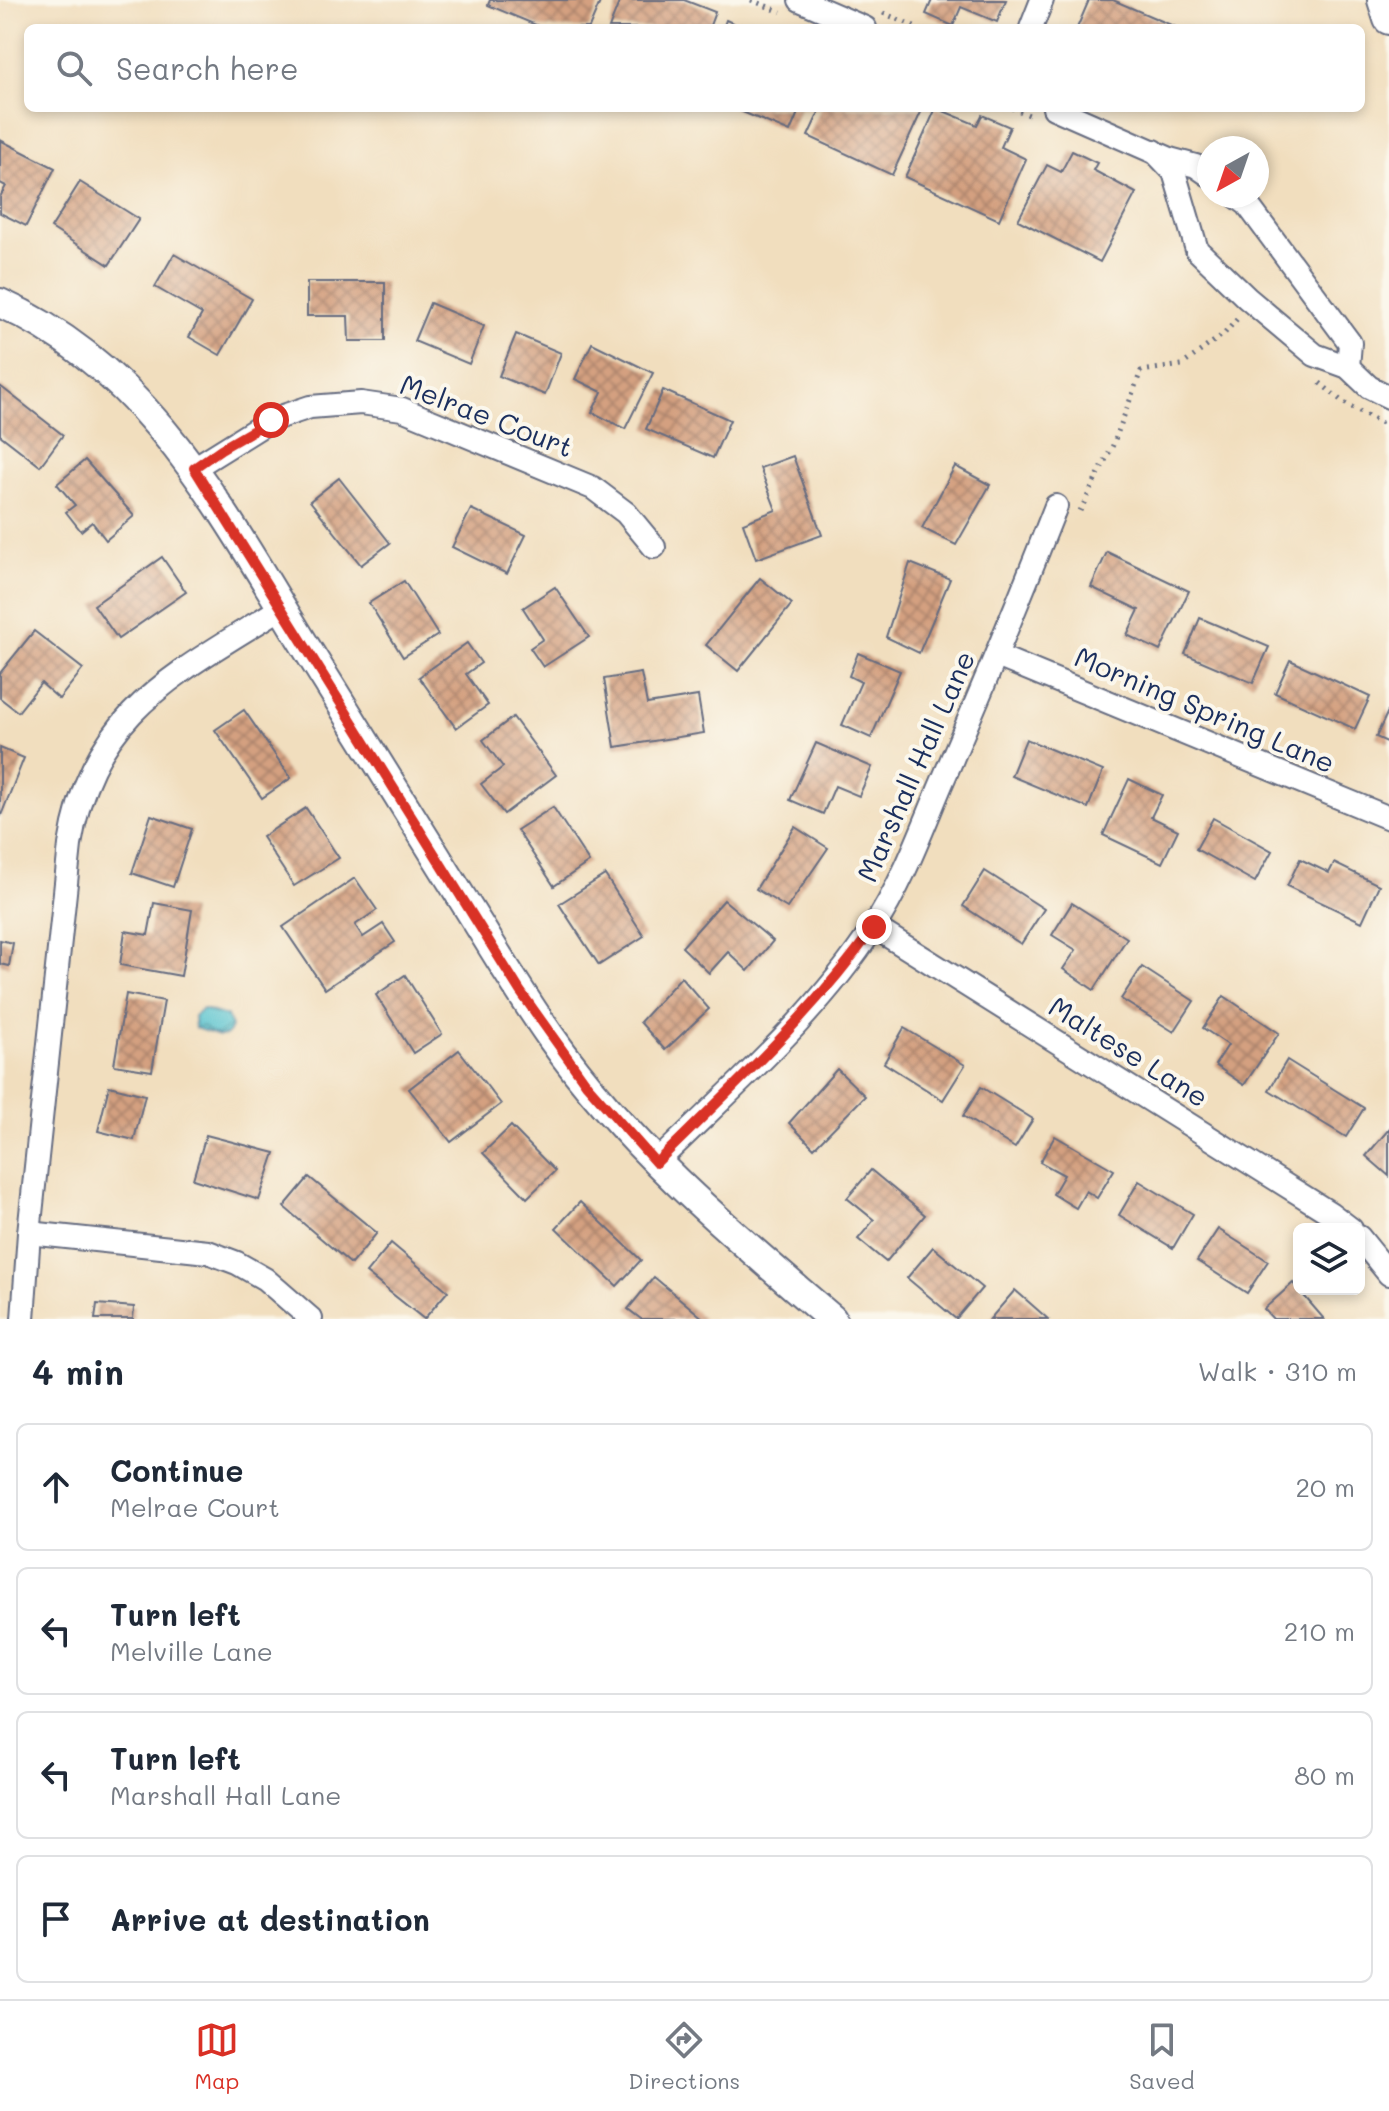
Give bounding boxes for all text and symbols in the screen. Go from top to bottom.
search box [24,24,1365,112]
icon: search [52,46,96,90]
text: Search here [116,48,299,88]
north arrow [1197,136,1269,208]
street label: Melrae Court [395,365,579,465]
route start [253,402,289,438]
street label: Morning Spring Lane [1069,638,1341,780]
street label: Marshall Hall Lane [848,645,982,887]
route end [856,909,892,945]
street label: Maltese Lane [1043,988,1215,1114]
map controls [1293,1223,1365,1295]
button: layers [1293,1223,1365,1295]
text: 4 min [32,1349,124,1394]
text: Walk · 310 m [1198,1354,1357,1388]
text: Continue [110,1450,243,1490]
icon: ahead [34,1465,78,1509]
text: 20 m [1295,1470,1355,1504]
text: Melrae Court [110,1490,280,1524]
text: Turn left [110,1594,241,1634]
icon: left [34,1609,78,1653]
text: 210 m [1284,1614,1355,1648]
text: Melville Lane [110,1634,273,1668]
text: Turn left [110,1738,241,1778]
icon: left [34,1753,78,1797]
text: 80 m [1294,1758,1355,1792]
text: Marshall Hall Lane [110,1778,341,1812]
icon: arrive [34,1897,78,1941]
text: Arrive at destination [110,1899,430,1939]
tab: Map [195,2018,239,2095]
tab: Directions [628,2018,740,2095]
tab: Saved [1129,2018,1194,2095]

